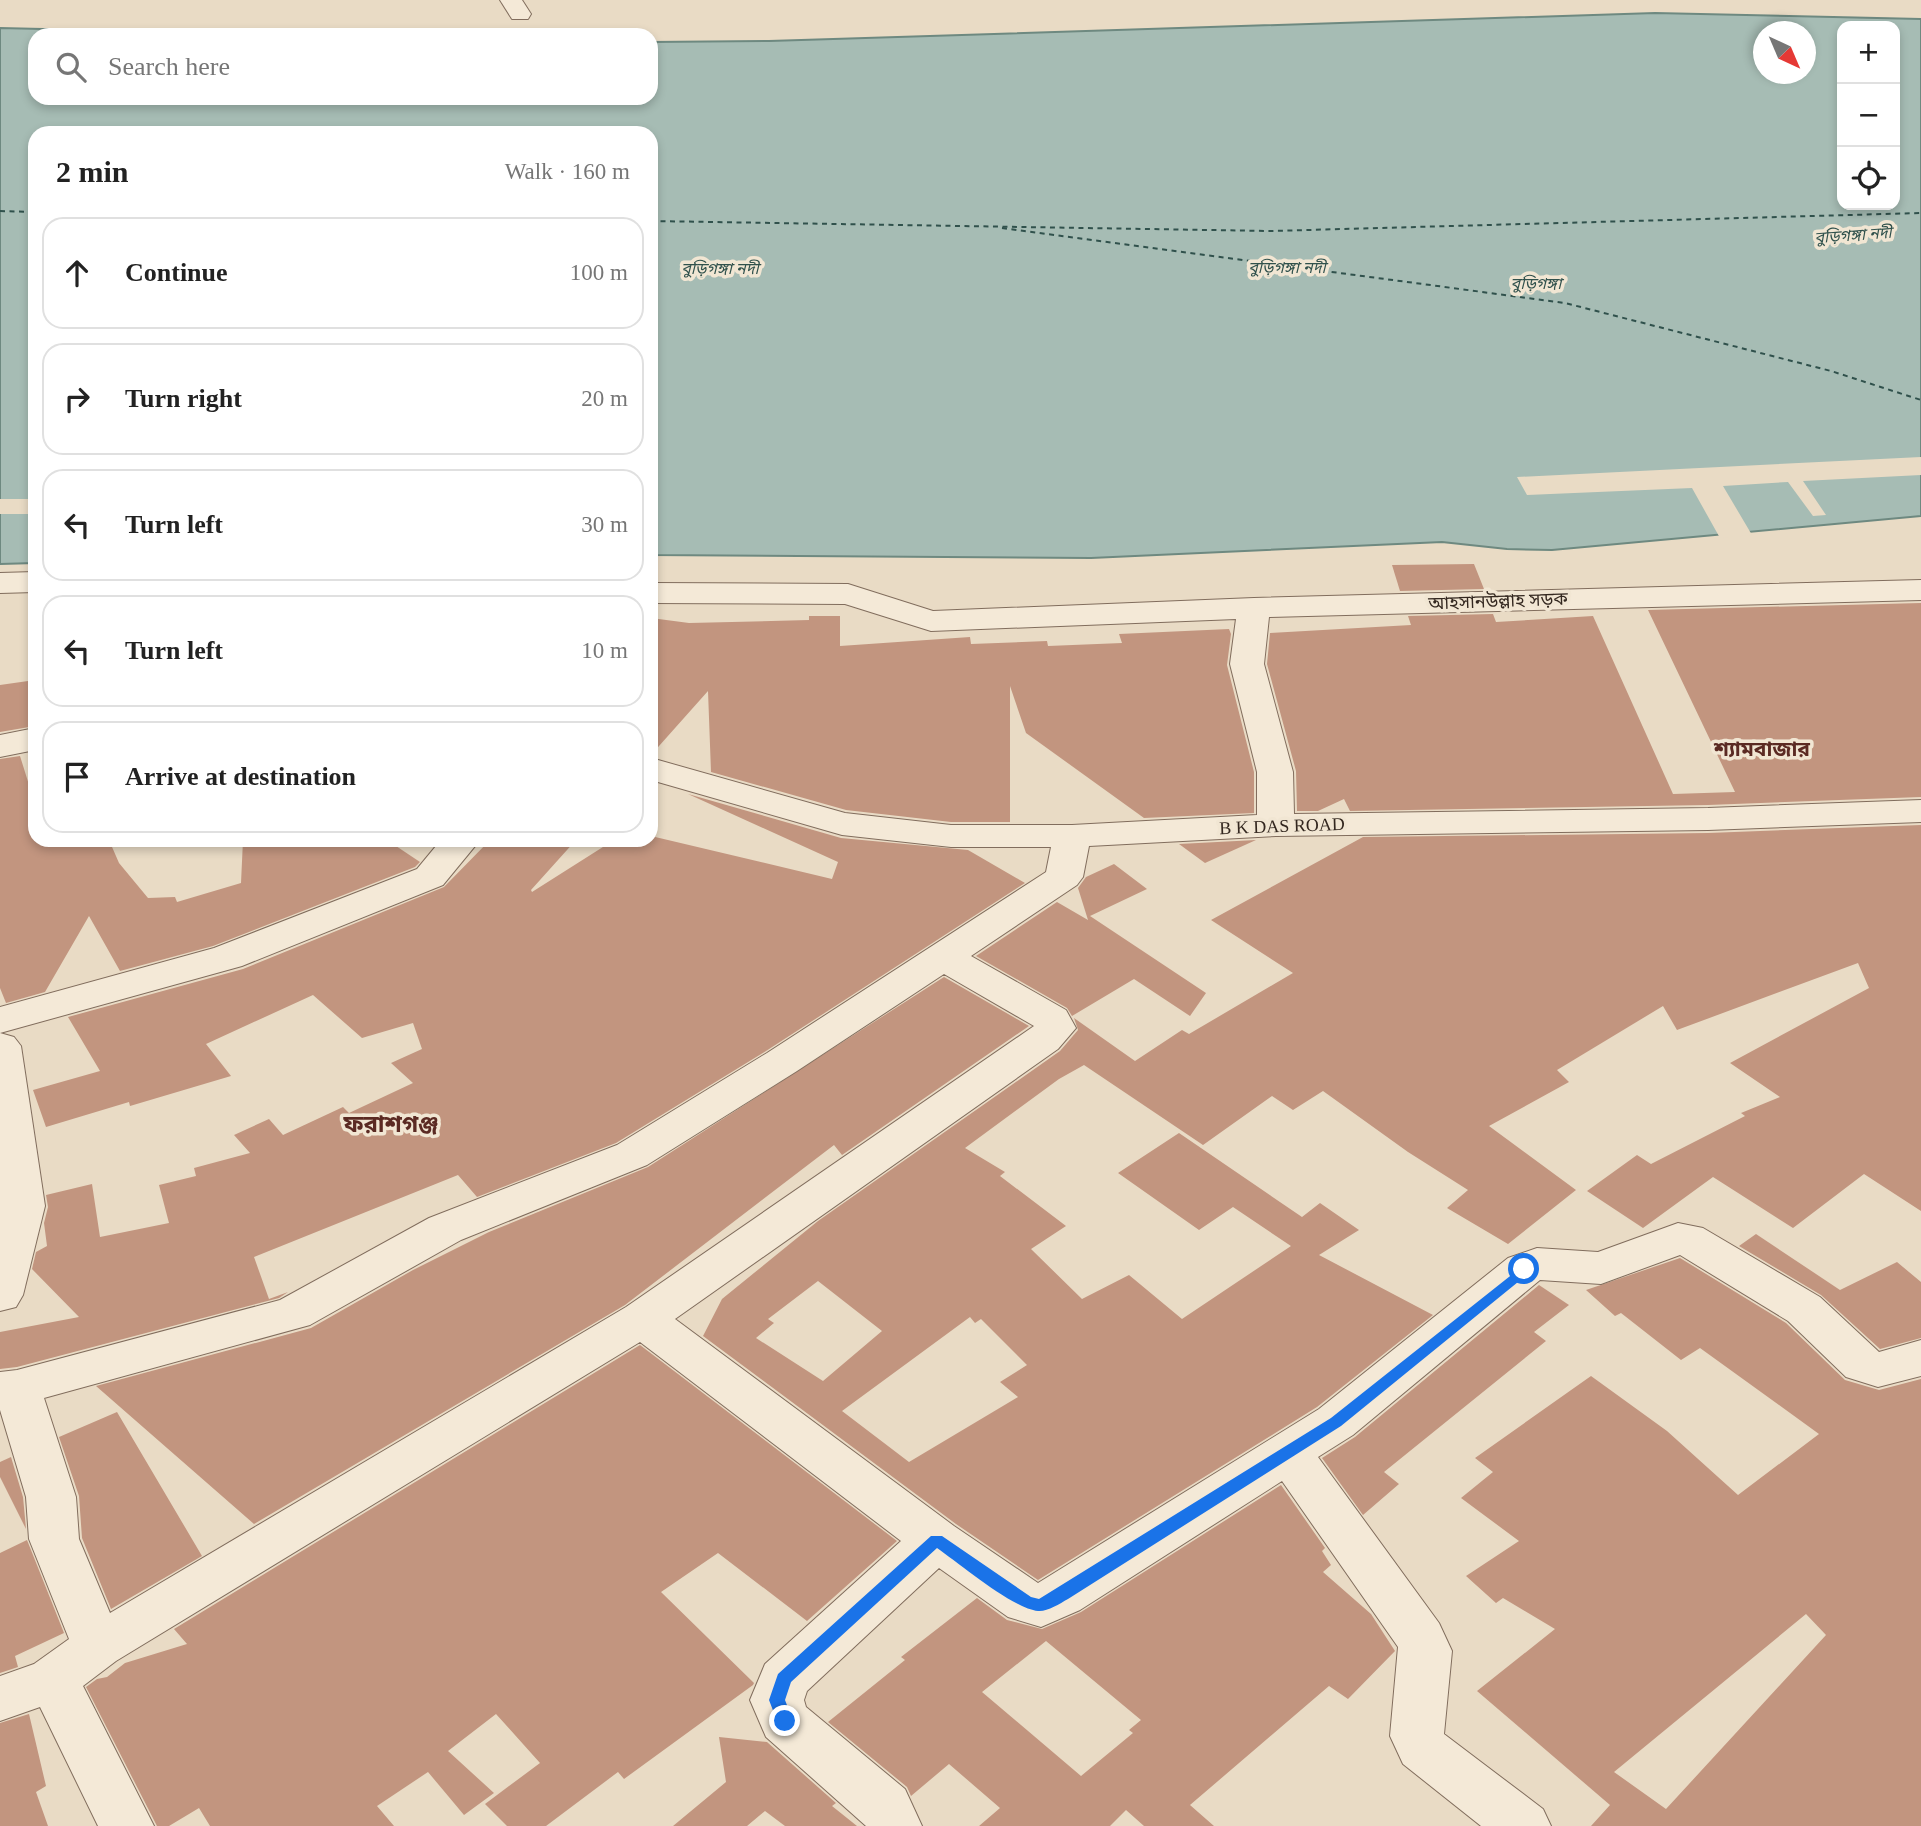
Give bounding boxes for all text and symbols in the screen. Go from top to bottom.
north arrow [1753,21,1816,84]
map controls [1837,21,1900,210]
button: + [1837,21,1900,84]
search box [28,28,658,105]
icon: search [52,48,90,86]
text: Search here [108,52,230,81]
button: − [1837,84,1900,147]
button: locate [1837,147,1900,210]
text: 2 min [56,155,129,188]
text: Walk · 160 m [505,159,630,184]
water label: বুড়িগঙ্গা নদী [1814,223,1895,247]
icon: ahead [58,254,96,292]
text: Continue [125,258,228,287]
water label: বুড়িগঙ্গা নদী [1248,258,1329,277]
water label: বুড়িগঙ্গা নদী [681,259,762,278]
text: 100 m [570,260,628,285]
water label: বুড়িগঙ্গা [1511,274,1564,293]
icon: right [58,380,96,418]
text: Turn right [125,384,242,413]
text: 20 m [581,386,628,411]
icon: left [58,506,96,544]
text: Turn left [125,510,223,539]
text: 30 m [581,512,628,537]
street label: আহসানউল্লাহ সড়ক [1427,589,1569,613]
icon: left [58,632,96,670]
text: Turn left [125,636,223,665]
text: 10 m [581,638,628,663]
district label: শ্যামবাজার [1713,737,1810,761]
icon: arrive [58,758,96,796]
text: Arrive at destination [125,762,356,791]
street label: B K DAS ROAD [1219,814,1345,838]
district label: ফরাশগঞ্জ [343,1111,438,1137]
route start [1508,1253,1539,1284]
route end [769,1705,800,1736]

